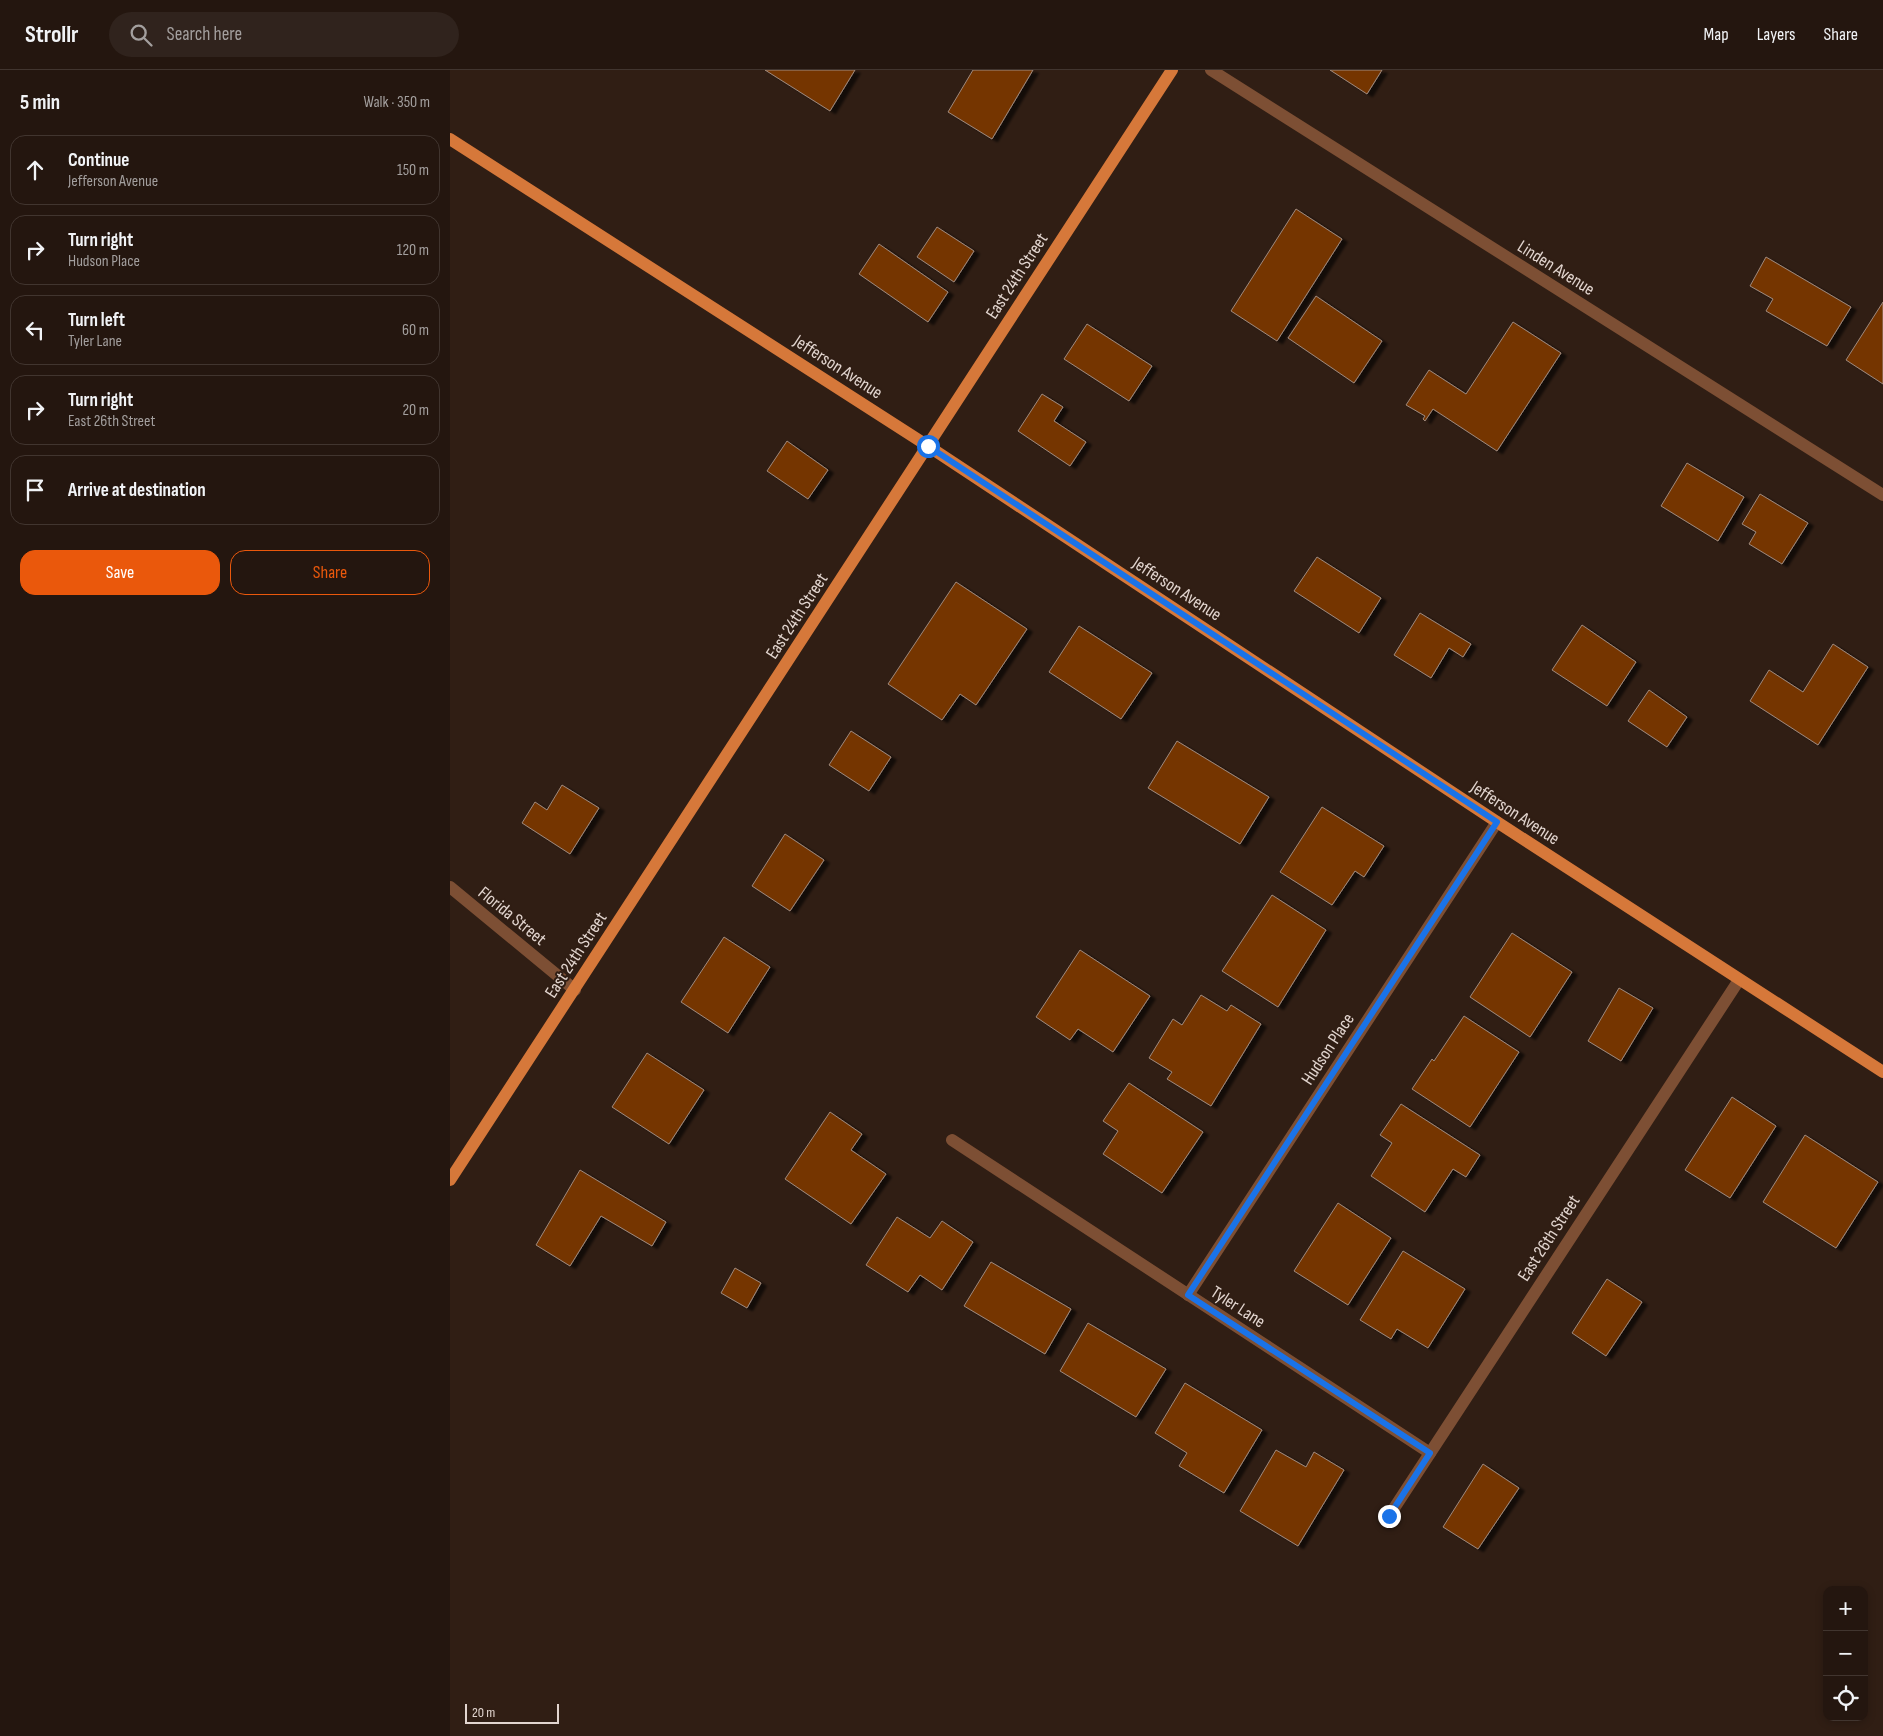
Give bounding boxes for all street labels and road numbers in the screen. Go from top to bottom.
street label: East 24th Street [982,229,1053,323]
street label: Linden Avenue [1514,236,1598,300]
street label: Jefferson Avenue [789,330,886,403]
street label: Jefferson Avenue [1128,552,1225,625]
street label: East 24th Street [762,569,833,663]
street label: Jefferson Avenue [1466,776,1563,849]
street label: Florida Street [474,882,551,950]
street label: East 24th Street [541,908,612,1002]
street label: Hudson Place [1297,1009,1359,1089]
street label: East 26th Street [1513,1191,1585,1285]
street label: Tyler Lane [1207,1282,1269,1332]

